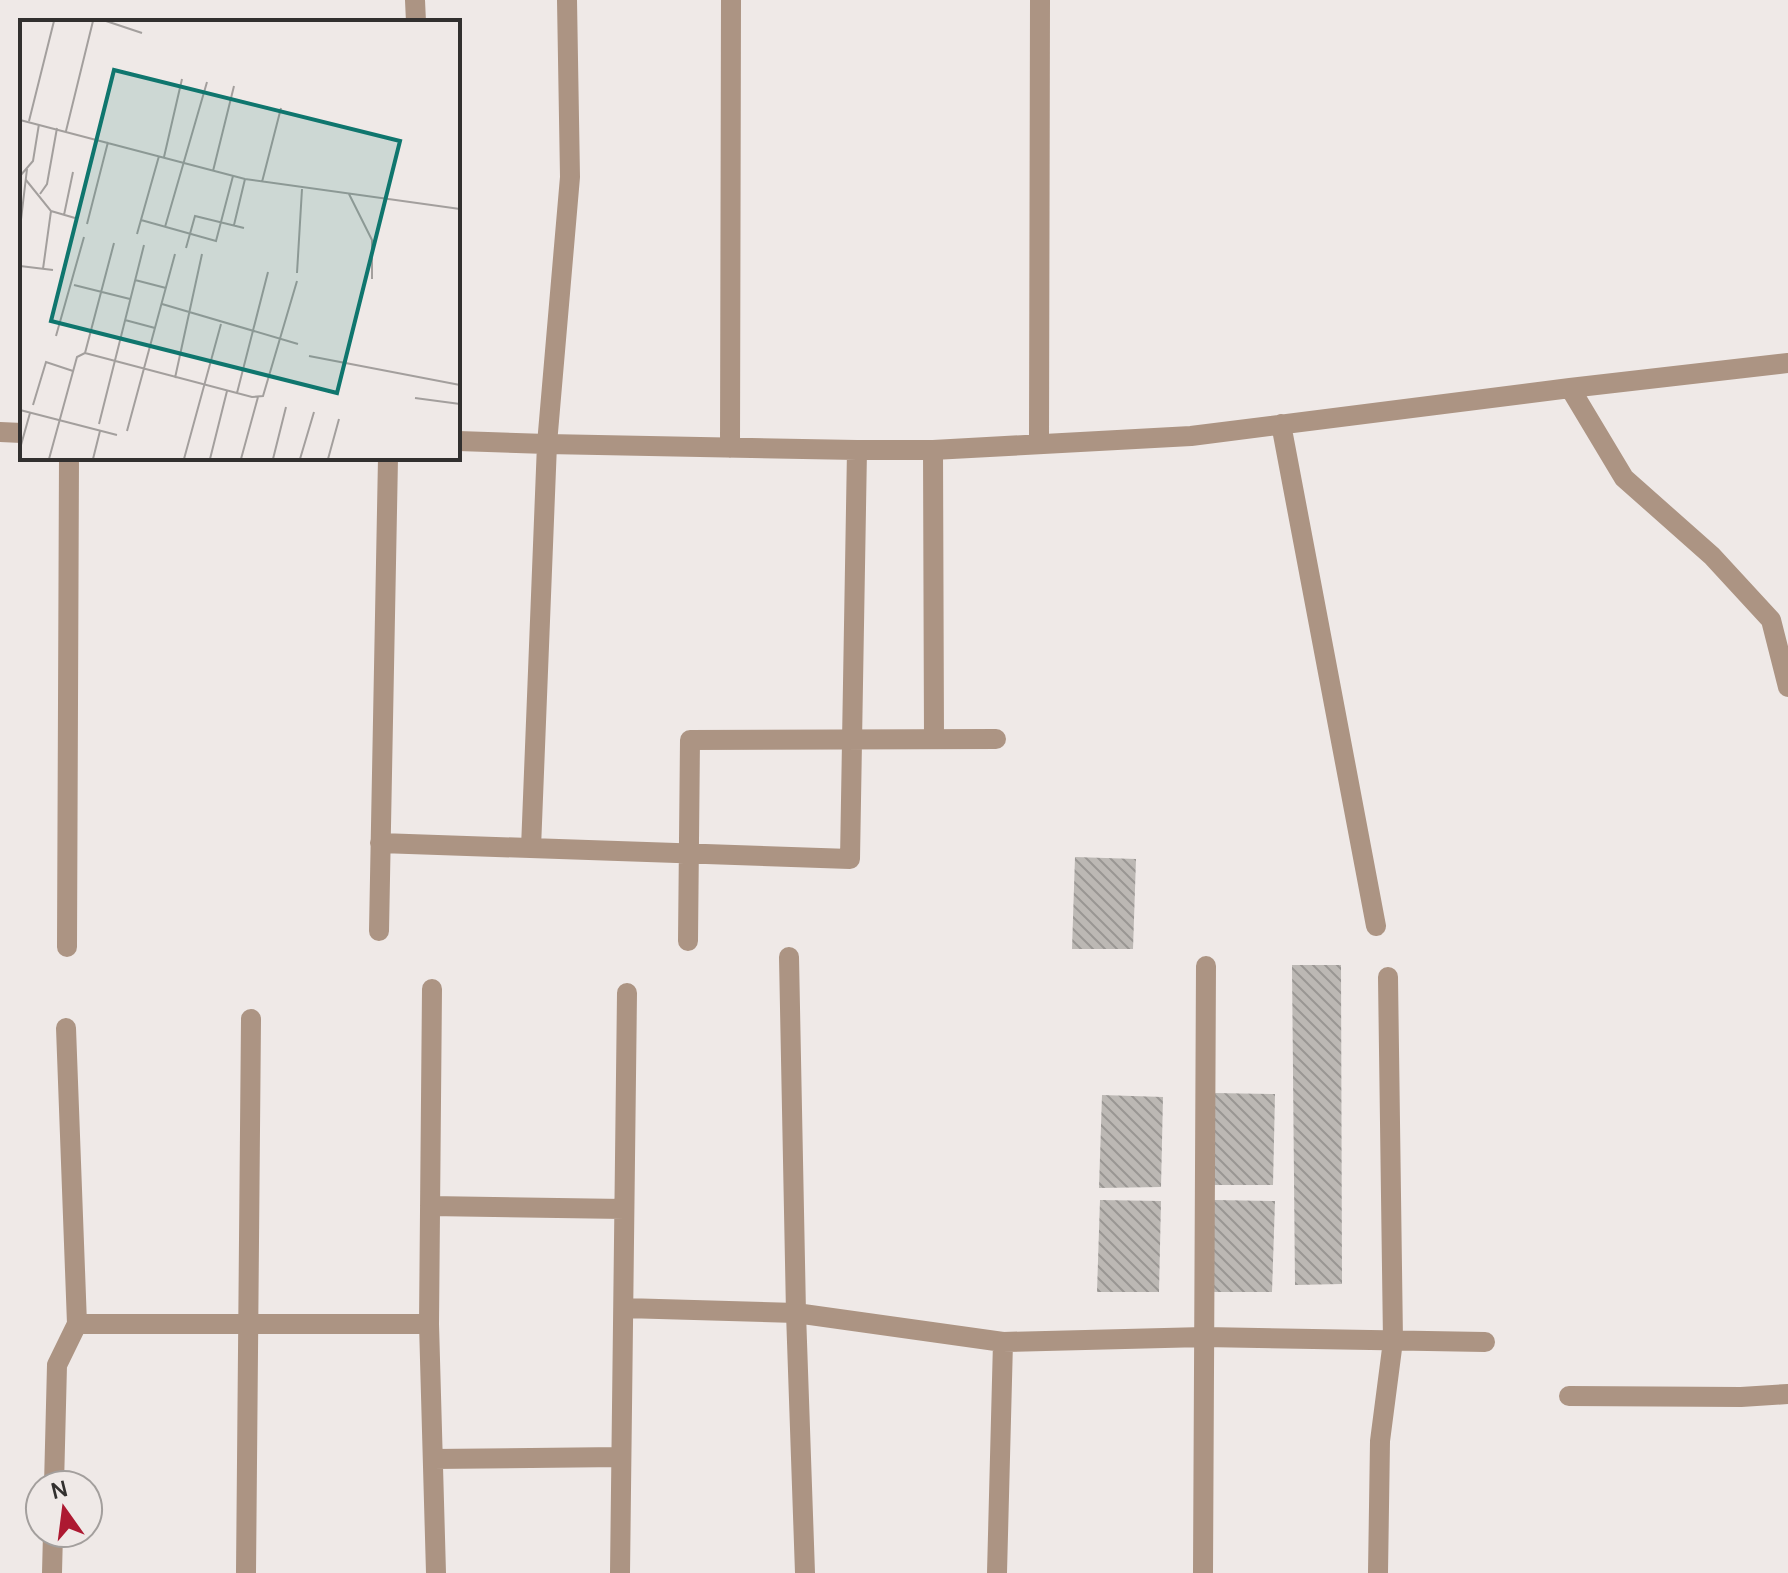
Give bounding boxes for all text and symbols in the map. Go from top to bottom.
inset map [20,20,460,460]
north arrow [24,1469,104,1549]
text: N [48,1473,70,1506]

